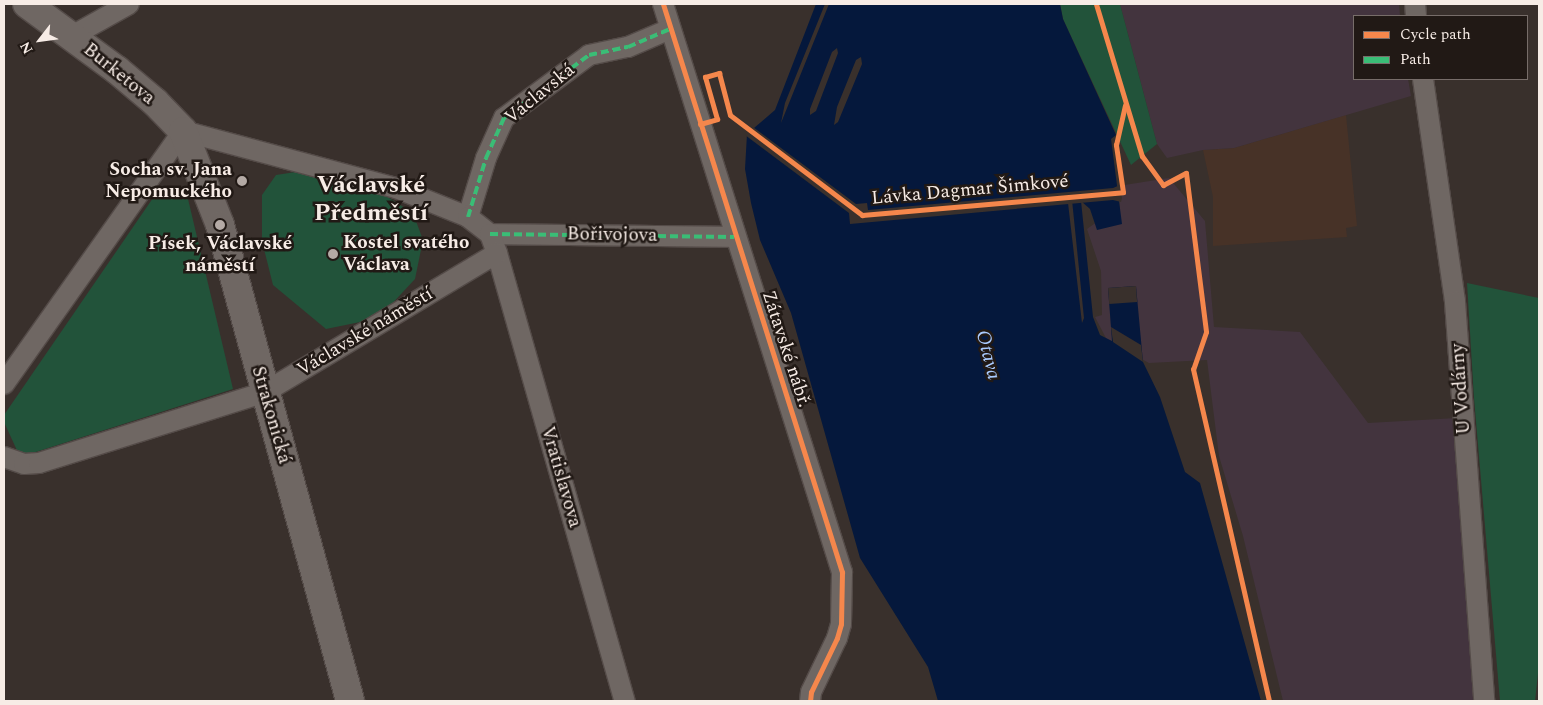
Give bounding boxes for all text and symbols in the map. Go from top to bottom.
north arrow [15,15,65,65]
legend [1353,15,1528,80]
text: Cycle path [1400,23,1471,46]
text: N [15,38,39,58]
street label: Burketova [79,38,159,110]
text: Path [1400,48,1431,71]
street label: Václavská [500,59,580,129]
place label: Socha sv. Jana Nepomuckého [105,159,232,203]
street label: Lávka Dagmar Šimkové [870,170,1070,210]
district label: Václavské Předměstí [314,172,428,228]
marker: Socha sv. Jana Nepomuckého [236,175,248,187]
marker: Písek, Václavské náměstí [214,219,226,231]
street label: Bořivojova [567,223,657,247]
place label: Kostel svatého Václava [343,232,469,276]
place label: Písek, Václavské náměstí [148,233,292,277]
marker: Kostel svatého Václava [327,248,339,260]
street label: Václavské náměstí [293,282,437,382]
street label: Zátavské nábř. [756,288,816,410]
water label: Otava [970,328,1006,382]
street label: U Vodárny [1446,343,1476,435]
street label: Strakonická [246,364,296,466]
street label: Vratislavova [536,424,586,530]

